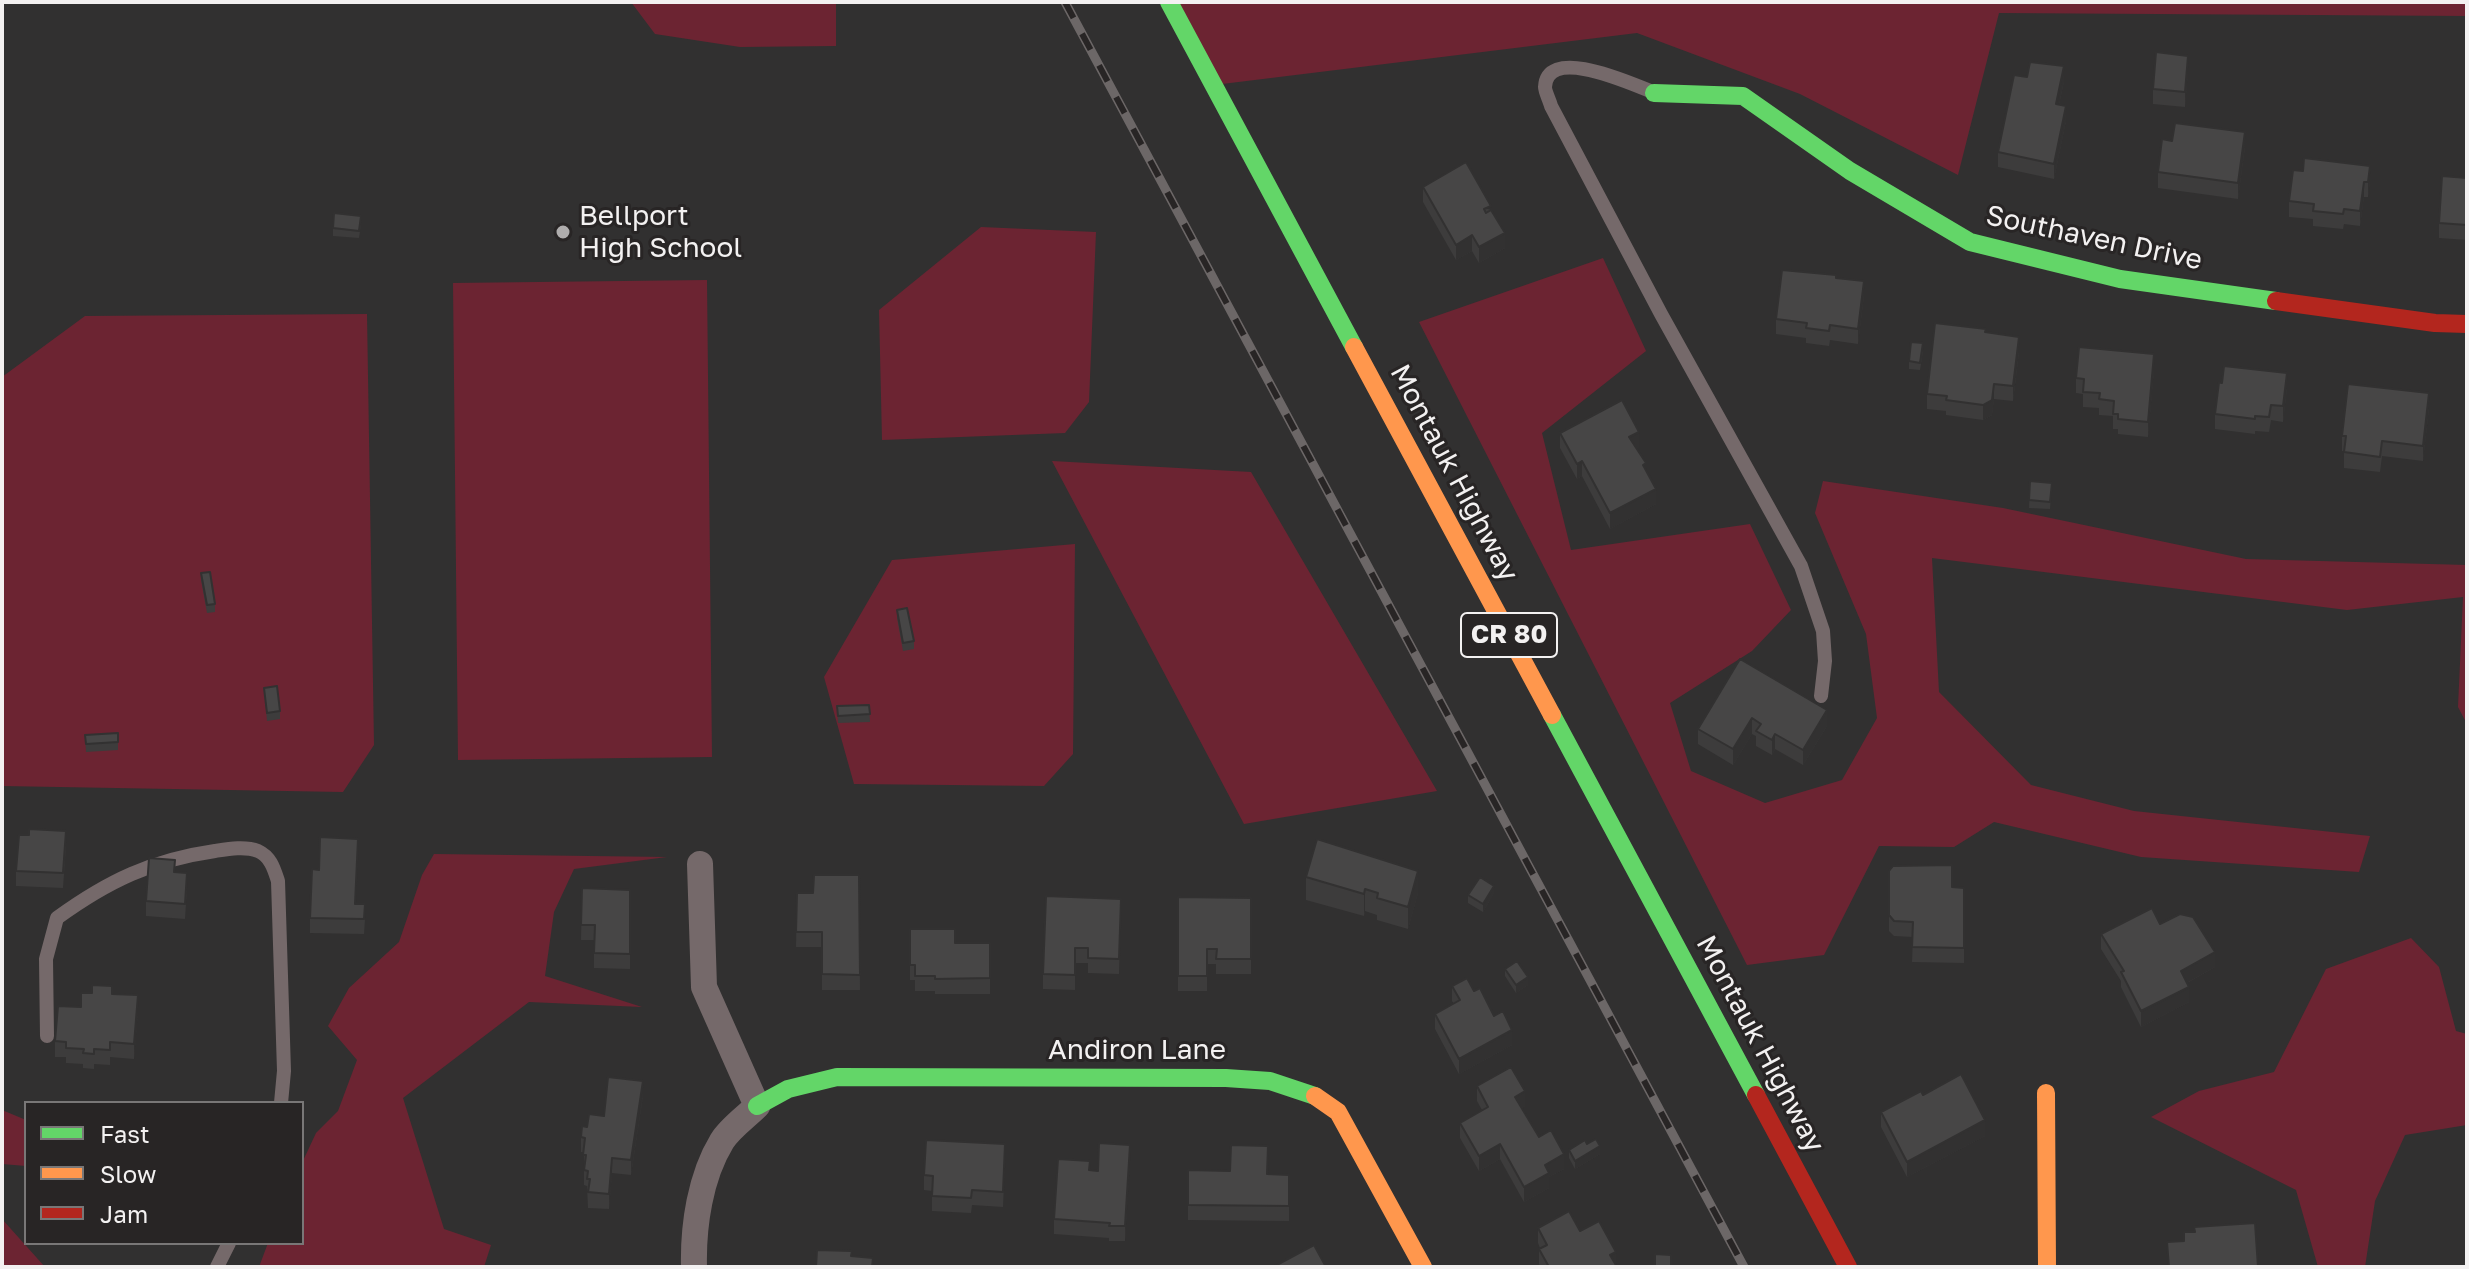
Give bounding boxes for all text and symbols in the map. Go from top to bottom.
place label: Bellport High School [579,199,742,265]
street label: Southaven Drive [1983,199,2205,277]
marker: Bellport High School [554,223,572,241]
street label: Montauk Highway [1383,359,1525,587]
road number: CR 80 [1461,613,1557,657]
street label: Montauk Highway [1689,930,1831,1158]
street label: Andiron Lane [1048,1033,1226,1067]
legend [24,1101,304,1245]
text: Fast [100,1119,150,1148]
text: Slow [100,1159,156,1188]
text: Jam [100,1199,148,1228]

